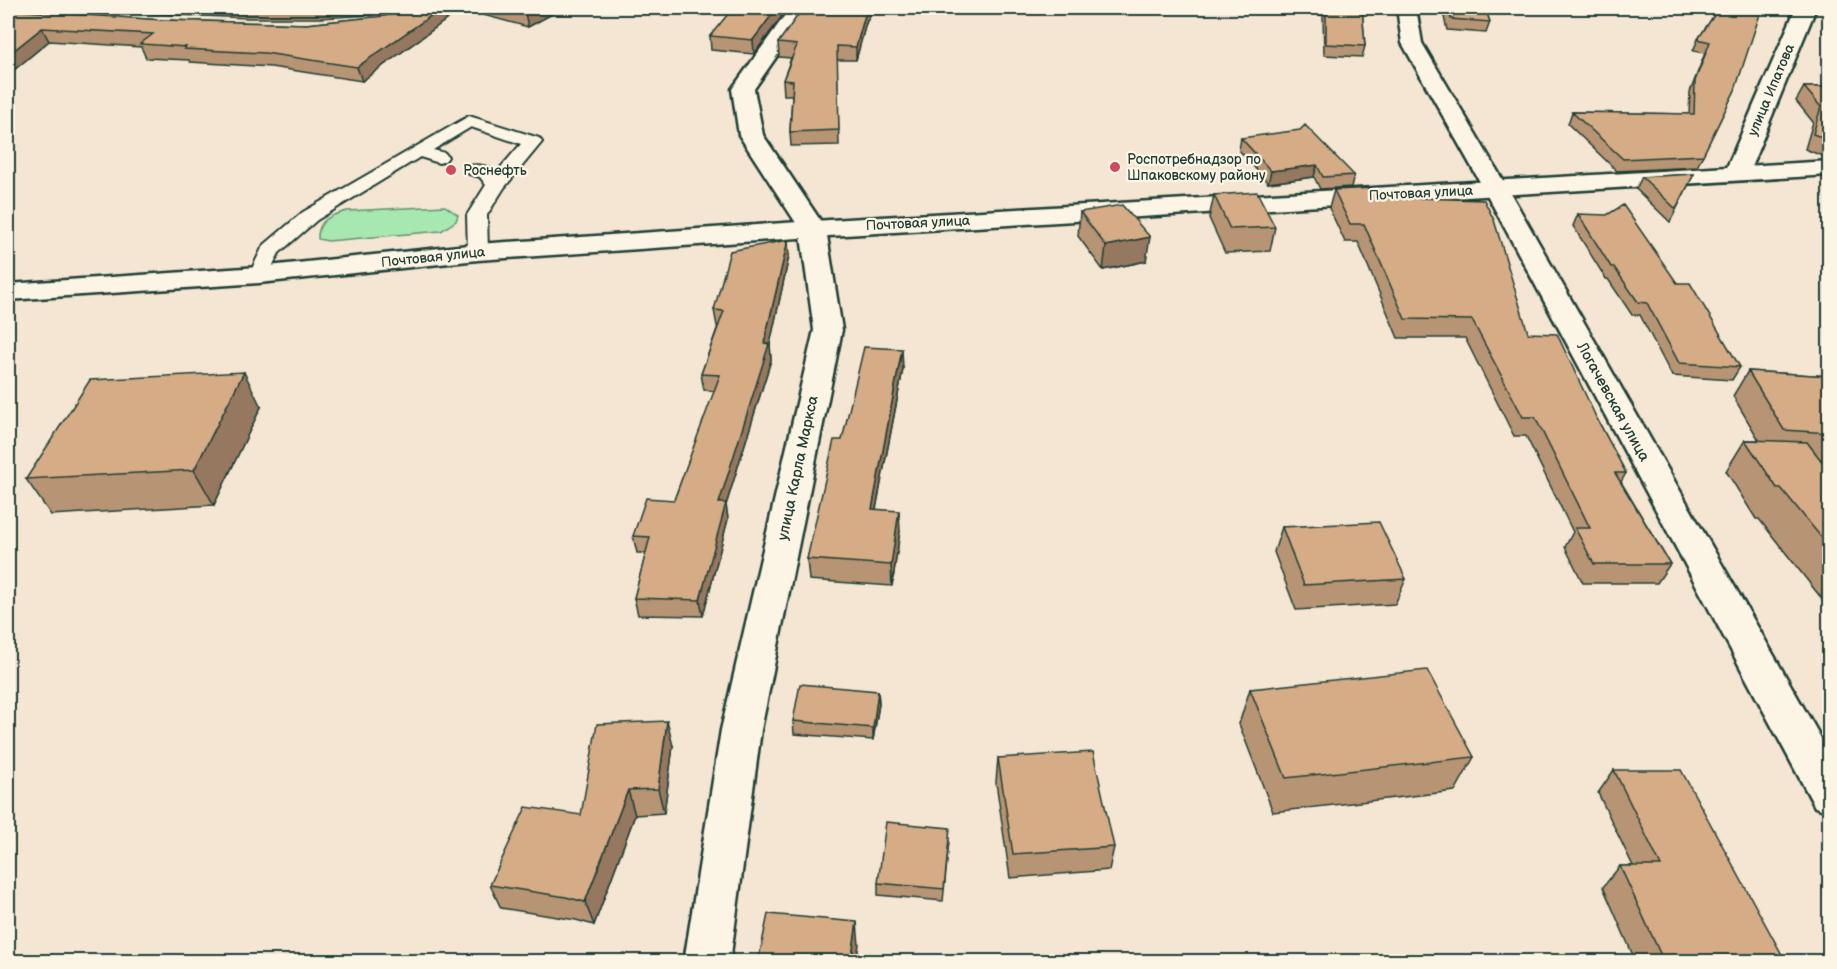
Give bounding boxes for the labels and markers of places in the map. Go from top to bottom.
place label: Роспотребнадзор по Шпаковскому району [1127,151,1266,184]
marker: Роспотребнадзор по Шпаковскому району [1108,160,1122,174]
place label: Роснефть [463,162,527,179]
marker: Роснефть [444,163,458,177]

